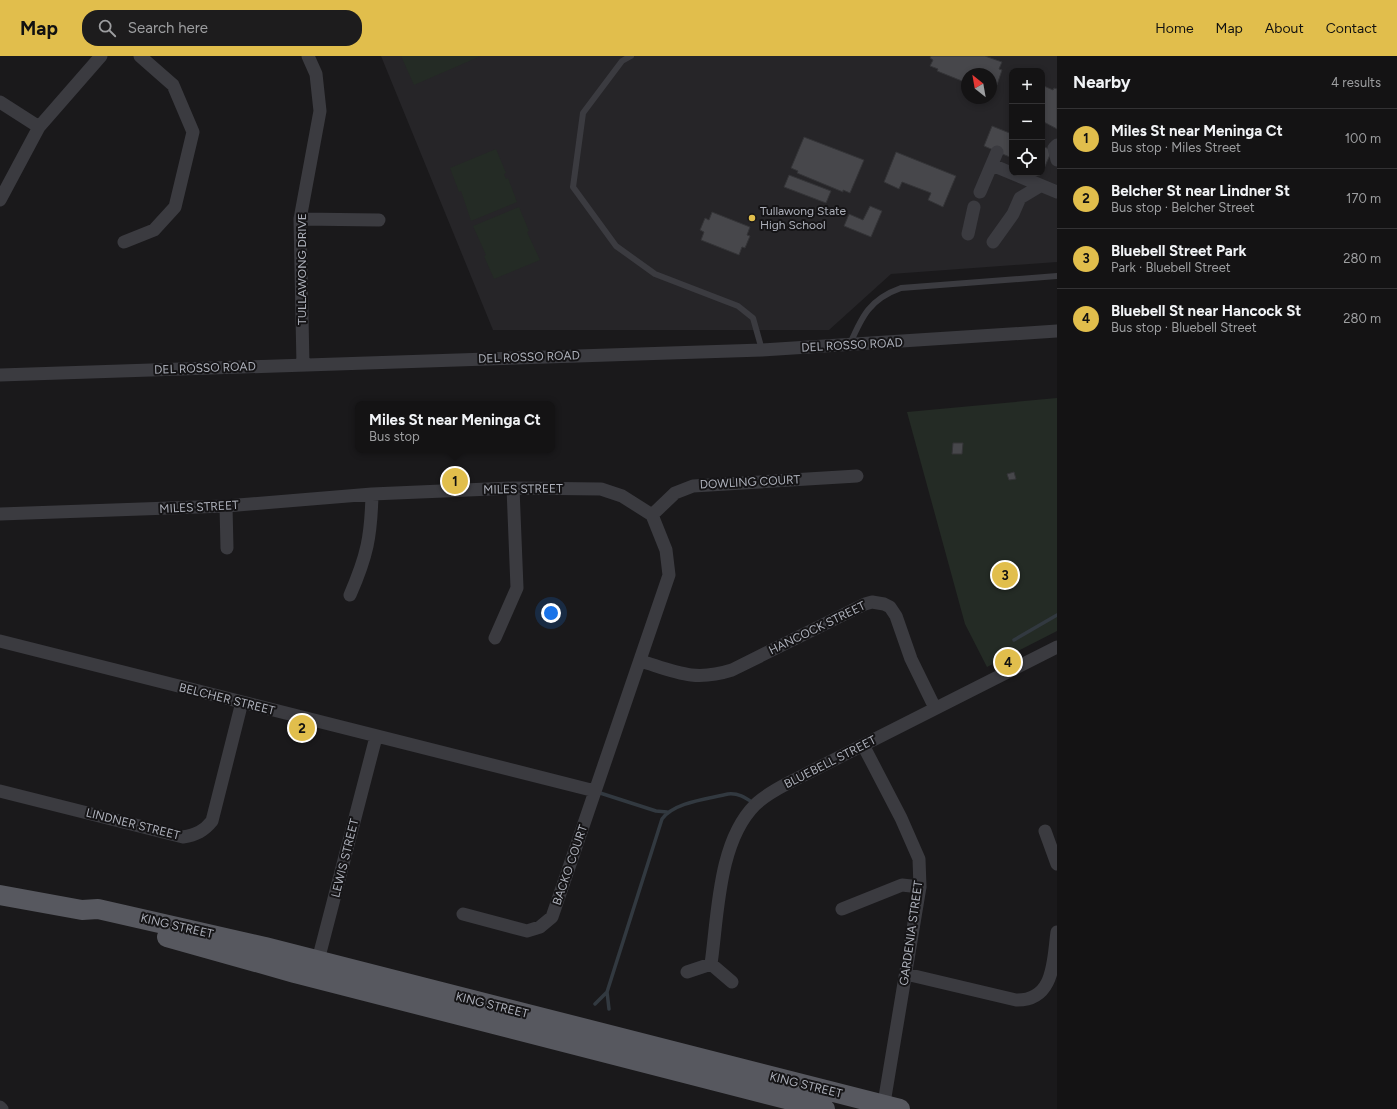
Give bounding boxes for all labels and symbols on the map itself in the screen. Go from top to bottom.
north arrow [961,68,997,104]
place label: Tullawong State High School [760,204,847,232]
street label: TULLAWONG DRIVE [295,213,309,325]
marker: Tullawong State High School [747,213,757,223]
street label: DEL ROSSO ROAD [801,335,903,355]
street label: DEL ROSSO ROAD [478,348,580,366]
street label: DEL ROSSO ROAD [154,359,256,377]
pin: 1 [442,466,468,496]
street label: DOWLING COURT [700,472,801,492]
street label: MILES STREET [483,481,563,497]
street label: MILES STREET [159,498,239,516]
pin: 3 [992,560,1018,590]
street label: HANCOCK STREET [766,598,868,657]
your location [541,603,561,623]
pin: 4 [995,647,1021,677]
street label: BELCHER STREET [178,680,277,718]
pin: 2 [289,713,315,743]
street label: BLUEBELL STREET [782,733,879,791]
street label: LINDNER STREET [85,806,182,843]
street label: LEWIS STREET [328,817,362,899]
street label: BACKO COURT [550,823,590,907]
street label: GARDENIA STREET [897,879,925,986]
street label: KING STREET [139,911,215,941]
street label: KING STREET [454,989,530,1021]
street label: KING STREET [768,1069,844,1101]

